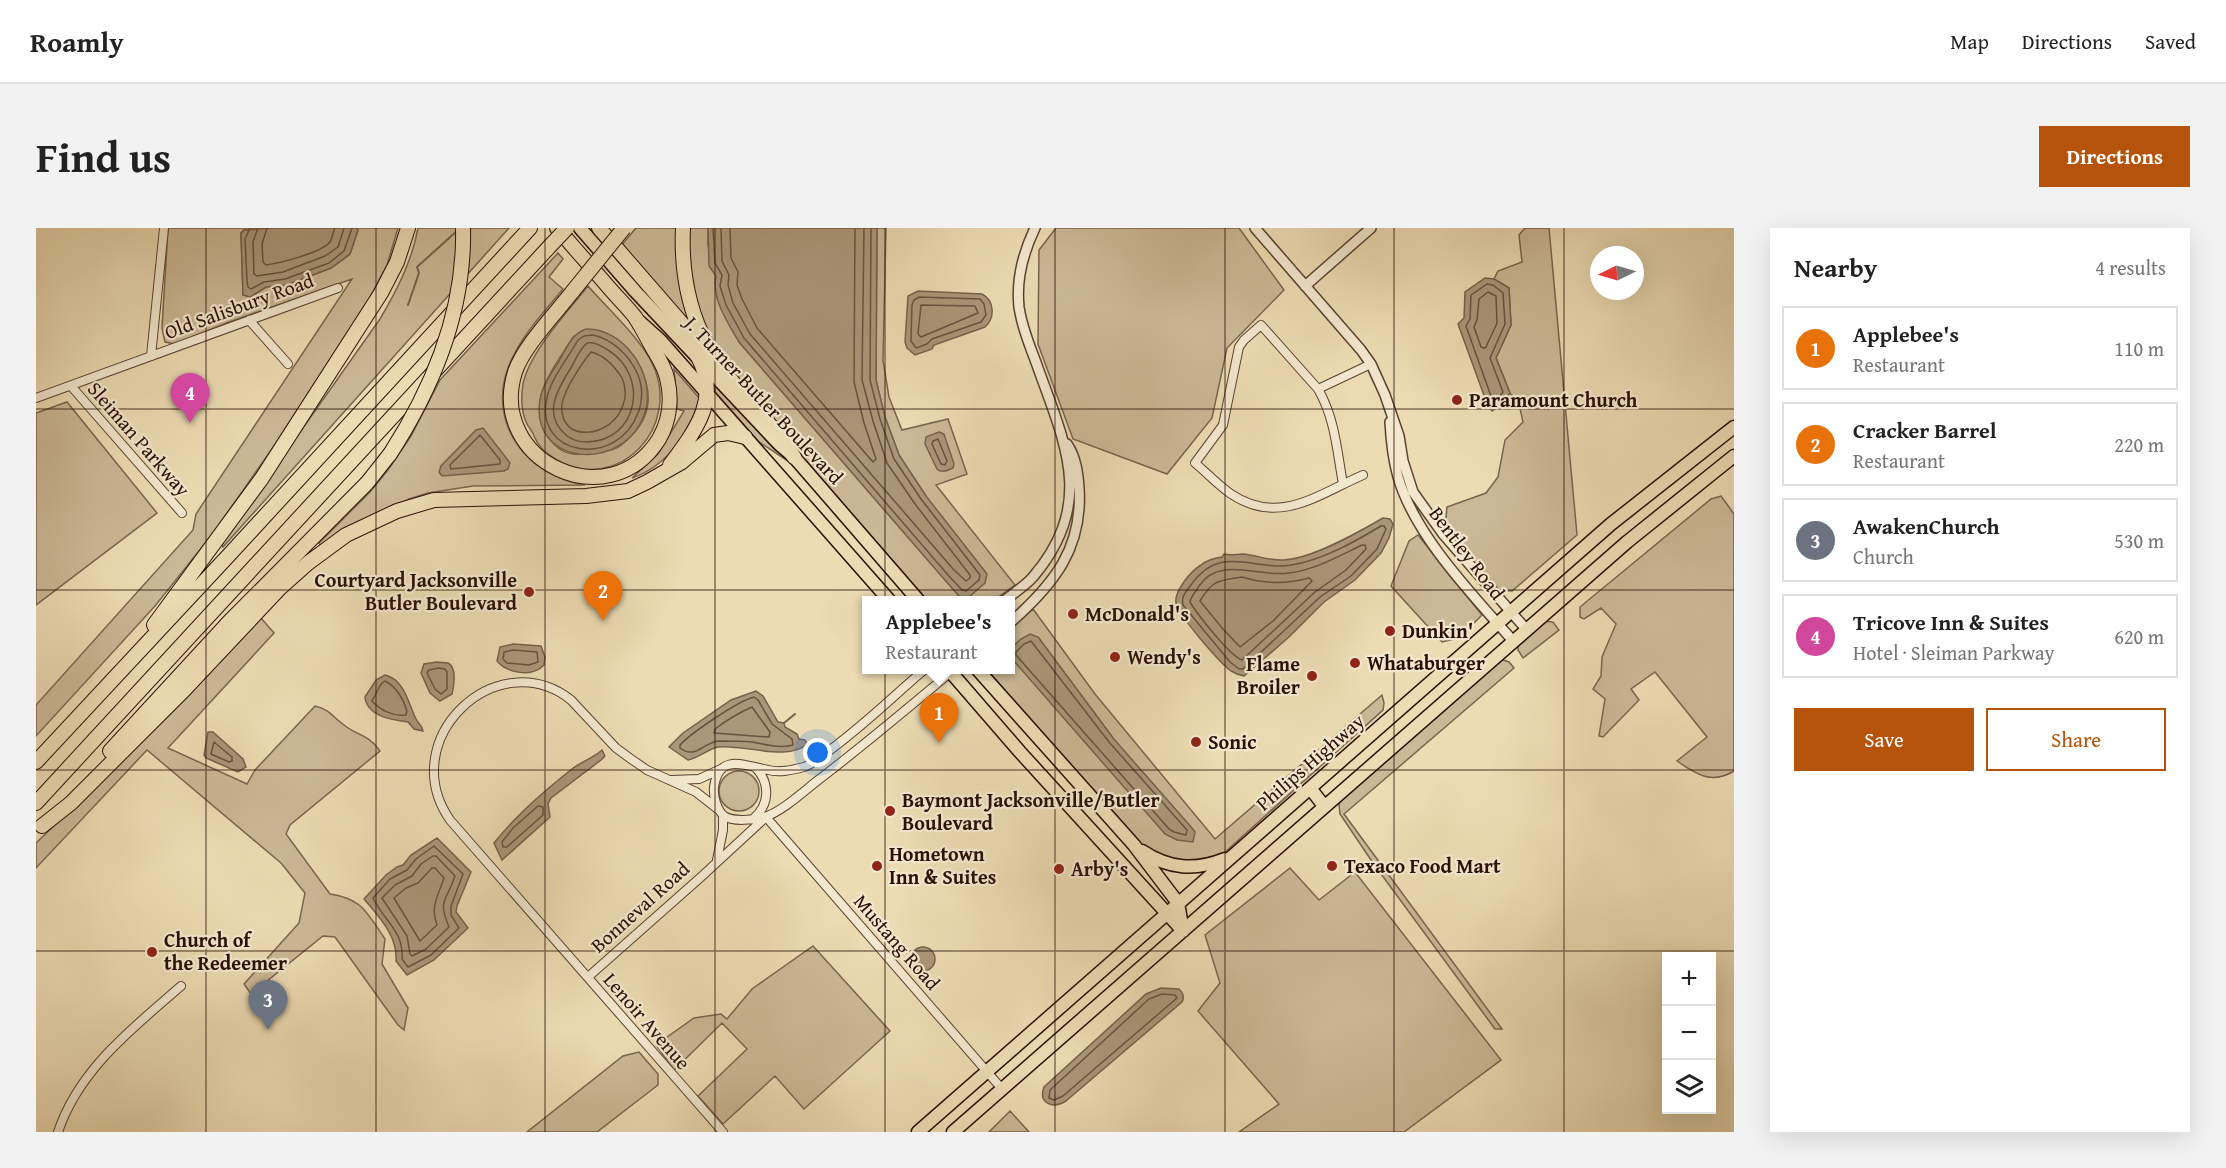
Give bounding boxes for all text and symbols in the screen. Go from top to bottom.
text: Roamly [30,21,124,62]
text: Map [1950,26,1989,57]
text: Directions [2022,26,2112,57]
text: Saved [2145,26,2196,57]
text: Find us [36,126,171,187]
button: Directions [2039,126,2190,187]
north arrow [1590,246,1644,300]
text: Nearby [1794,248,1877,287]
text: 4 results [2095,253,2166,282]
street label: Old Salisbury Road [160,265,318,346]
street label: J. Turner Butler Boulevard [676,307,851,491]
text: Applebee's [1853,318,1959,350]
text: 1 [1810,334,1821,363]
text: 110 m [2114,334,2164,363]
text: Restaurant [1853,350,1945,379]
pin: 4 [170,374,210,423]
street label: Sleiman Parkway [81,375,197,502]
place label: Paramount Church [1469,385,1638,414]
marker: Paramount Church [1450,393,1464,407]
text: Cracker Barrel [1853,414,1997,446]
text: 2 [1810,430,1821,459]
text: 220 m [2114,430,2164,459]
text: Restaurant [1853,446,1945,475]
street label: Bentley Road [1423,500,1512,606]
text: AwakenChurch [1853,510,2000,542]
text: 3 [1810,526,1821,555]
text: 530 m [2114,526,2164,555]
text: Church [1853,542,1914,571]
place label: Courtyard Jacksonville Butler Boulevard [315,565,518,617]
pin: 2 [584,572,622,621]
marker: Courtyard Jacksonville Butler Boulevard [522,585,536,599]
popup [862,596,1015,674]
place label: McDonald's [1085,599,1189,628]
text: Applebee's [886,605,991,637]
text: Tricove Inn & Suites [1853,606,2049,638]
marker: McDonald's [1066,607,1080,621]
place label: Dunkin' [1402,616,1473,645]
text: 4 [1810,622,1821,651]
text: 620 m [2114,622,2164,651]
marker: Dunkin' [1383,624,1397,638]
text: Restaurant [886,637,977,666]
text: Hotel · Sleiman Parkway [1853,638,2054,667]
place label: Wendy's [1127,642,1201,671]
place label: Whataburger [1367,648,1485,677]
place label: Flame Broiler [1237,649,1300,701]
marker: Wendy's [1108,650,1122,664]
marker: Whataburger [1348,656,1362,670]
marker: Flame Broiler [1305,669,1319,683]
pin: 1 [920,694,958,743]
street label: Philips Highway [1249,706,1370,817]
button: Save [1794,708,1974,771]
button: Share [1986,708,2166,771]
place label: Sonic [1208,727,1256,756]
marker: Sonic [1189,735,1203,749]
your location [803,738,832,767]
place label: Baymont Jacksonville/Butler Boulevard [902,785,1160,837]
marker: Baymont Jacksonville/Butler Boulevard [883,804,897,818]
place label: Hometown Inn & Suites [889,839,996,891]
place label: Texaco Food Mart [1344,851,1501,880]
street label: Bonneval Road [584,854,696,959]
place label: Arby's [1071,854,1128,883]
marker: Hometown Inn & Suites [870,859,884,873]
marker: Texaco Food Mart [1325,859,1339,873]
marker: Arby's [1052,862,1066,876]
street label: Mustang Road [847,887,948,996]
place label: Church of the Redeemer [164,925,287,977]
marker: Church of the Redeemer [145,945,159,959]
map controls [1662,952,1716,1114]
button: + [1662,952,1716,1006]
street label: Lenoir Avenue [597,966,698,1076]
pin: 3 [248,980,288,1030]
button: − [1662,1006,1716,1060]
button: layers [1662,1060,1716,1114]

